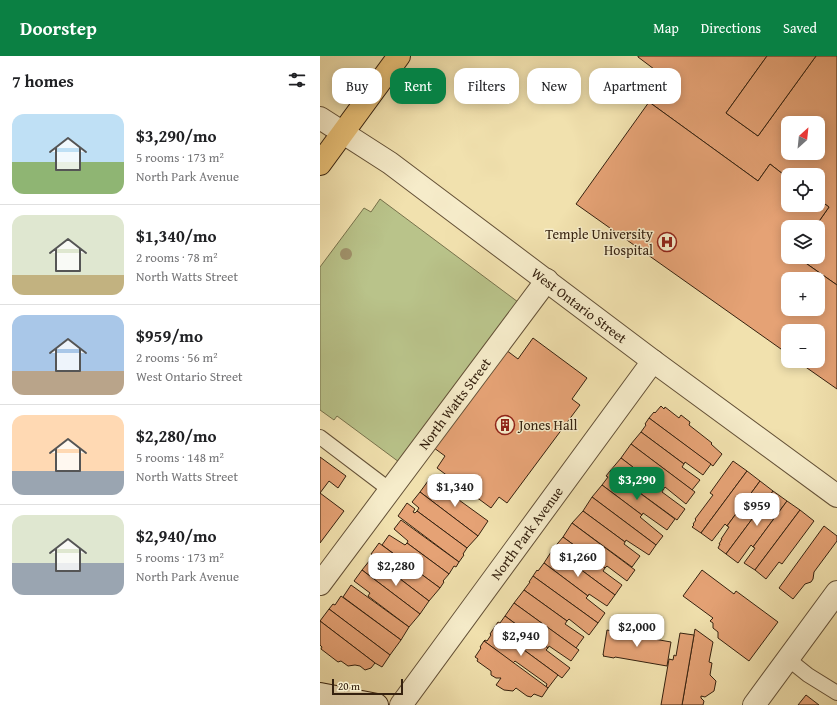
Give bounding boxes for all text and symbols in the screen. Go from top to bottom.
text: Doorstep [20,14,97,42]
text: Map [653,18,679,38]
text: Directions [701,18,761,38]
text: Saved [783,18,817,38]
text: 7 homes [12,68,74,93]
chip: Buy [332,68,382,104]
chip: Rent [390,68,446,104]
chip: Filters [454,68,519,104]
chip: New [527,68,581,104]
chip: Apartment [589,68,681,104]
icon: filters [286,69,308,91]
north arrow [781,116,825,160]
map controls [781,116,825,368]
text: $3,290/mo [136,123,217,148]
icon: home [44,130,92,178]
text: 5 rooms · 173 m² [136,148,224,167]
text: North Park Avenue [136,167,239,186]
button: locate [781,168,825,212]
button: layers [781,220,825,264]
text: $1,340/mo [136,223,217,248]
place label: Temple University Hospital [545,224,653,260]
icon: home [44,231,92,279]
hospital icon: Temple University Hospital [656,231,678,253]
text: 2 rooms · 78 m² [136,248,218,267]
street label: West Ontario Street [527,263,631,348]
text: North Watts Street [136,267,238,286]
button: + [781,272,825,316]
text: $959/mo [136,323,203,348]
button: − [781,324,825,368]
icon: home [44,331,92,379]
text: 2 rooms · 56 m² [136,348,218,367]
street label: North Watts Street [414,354,496,454]
text: West Ontario Street [136,367,243,386]
building icon: Jones Hall [494,414,516,436]
place label: Jones Hall [517,415,577,435]
text: $2,280/mo [136,423,217,448]
icon: home [44,431,92,479]
text: 5 rooms · 148 m² [136,448,224,467]
text: North Watts Street [136,467,238,486]
pin: $3,290 [604,467,670,501]
text: $3,290 [618,470,656,489]
pin: $1,340 [422,474,488,508]
text: $1,340 [436,477,474,496]
street label: North Park Avenue [486,482,568,584]
pin: $959 [733,493,781,527]
text: $959 [744,496,770,515]
text: $2,940/mo [136,523,217,548]
icon: home [44,531,92,579]
pin: $1,260 [545,544,611,578]
text: $1,260 [559,547,597,566]
text: 5 rooms · 173 m² [136,548,224,567]
pin: $2,280 [363,553,429,587]
text: $2,280 [377,556,415,575]
text: North Park Avenue [136,567,239,586]
pin: $2,000 [604,614,670,648]
text: $2,000 [618,617,656,636]
pin: $2,940 [488,623,554,657]
text: $2,940 [502,626,540,645]
scale bar [332,677,403,696]
text: 20 m [338,678,360,694]

